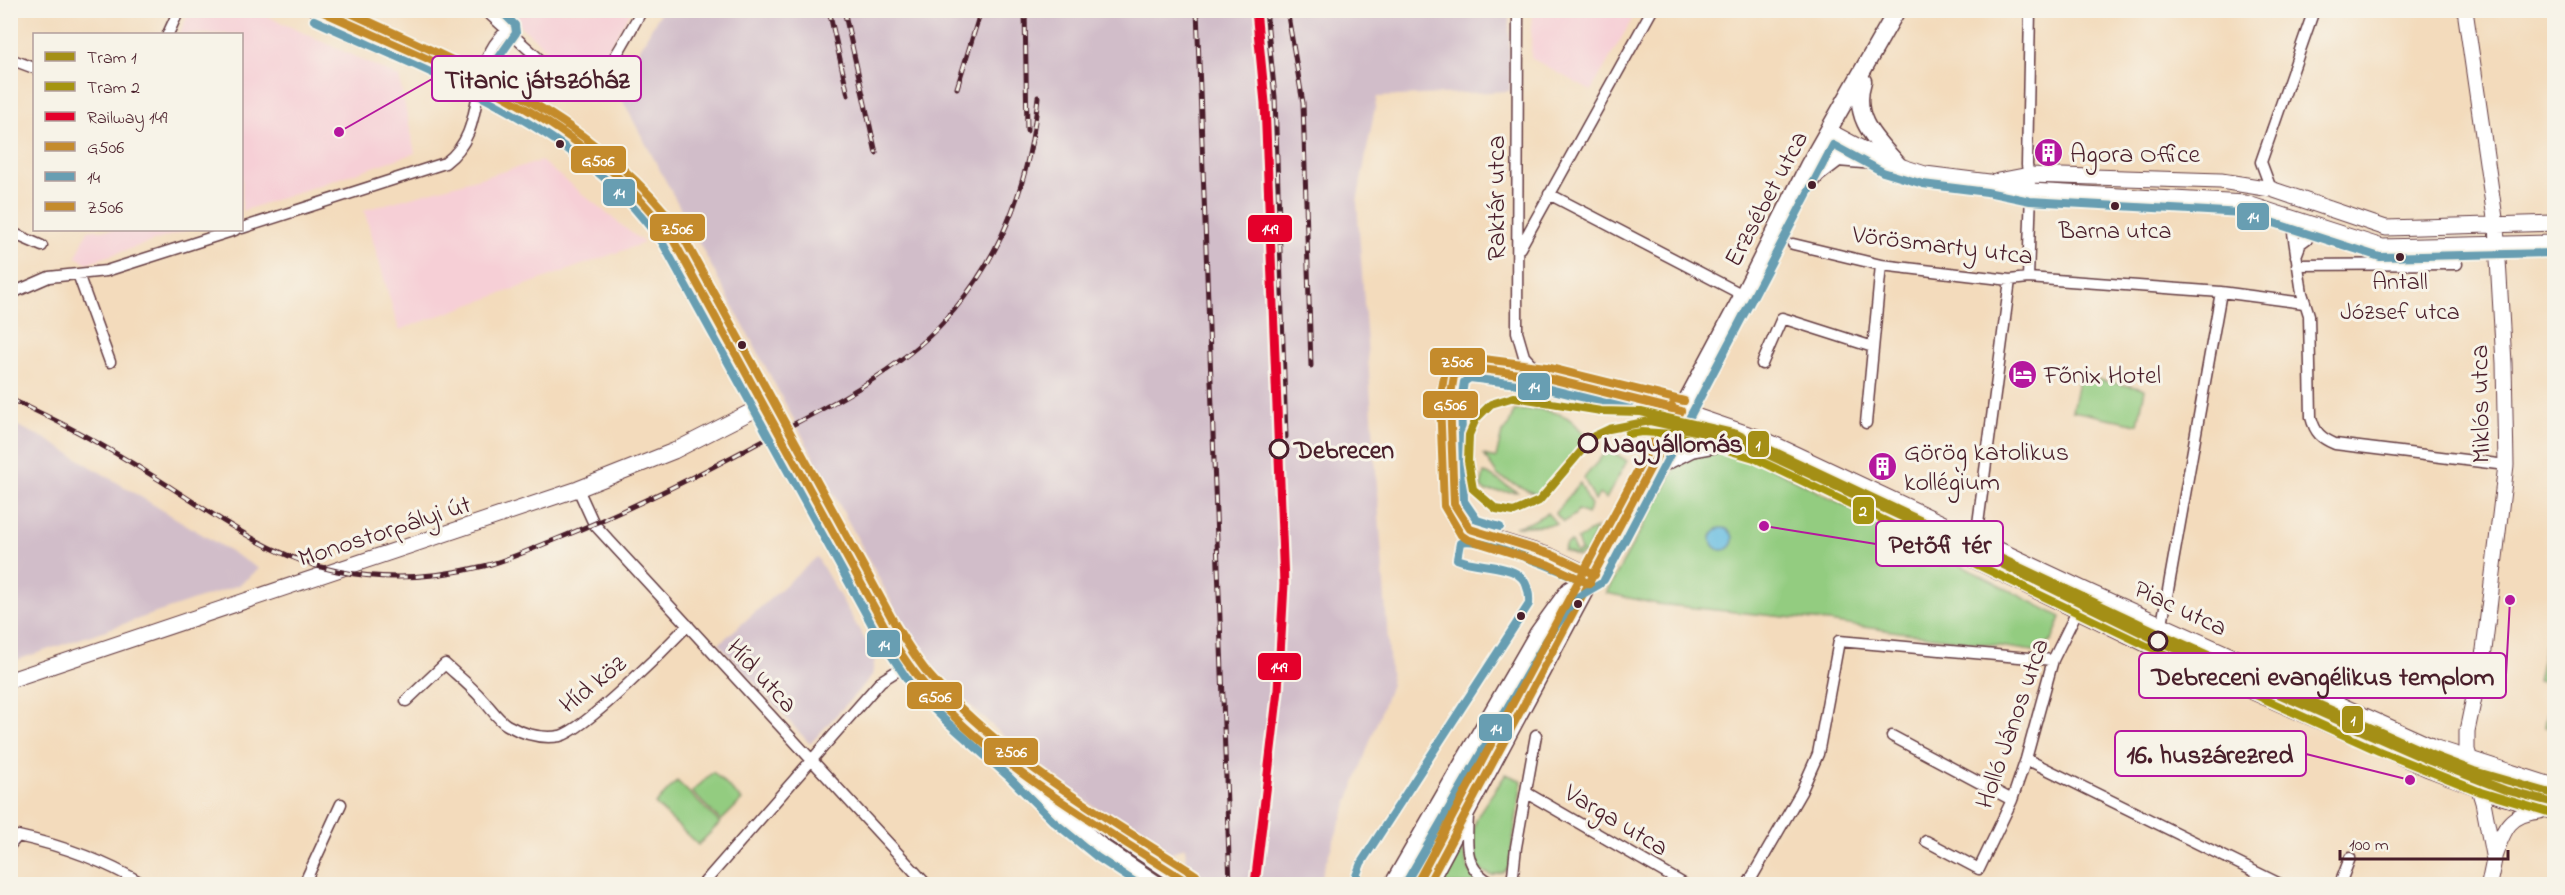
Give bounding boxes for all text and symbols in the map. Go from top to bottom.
legend [33,33,243,231]
text: Tram 1 [87,46,137,72]
callout: Titanic játszóház [432,56,641,101]
text: Titanic játszóház [444,62,630,101]
text: Tram 2 [87,76,140,102]
text: Railway 149 [87,106,168,132]
street label: Erzsébet utca [1716,125,1819,274]
street label: Raktár utca [1479,135,1517,261]
text: G506 [87,136,124,162]
building icon: Agora Office [2033,137,2065,169]
place label: Agora Office [2070,137,2200,175]
unlabelled marker [554,138,566,150]
line badge: G506 [570,145,627,174]
text: G506 [581,150,616,174]
text: 14 [87,166,101,192]
line badge: 14 [602,178,636,207]
unlabelled marker [1806,179,1818,191]
text: 14 [613,182,625,206]
text: Z506 [87,196,123,222]
marker: Barna utca [2109,200,2121,212]
line badge: 14 [2236,202,2270,231]
text: 14 [2247,206,2259,230]
line badge: Z506 [649,213,706,242]
line badge: 149 [1247,214,1293,243]
place label: Barna utca [2058,215,2171,250]
street label: Vörösmarty utca [1849,217,2035,277]
text: Z506 [661,218,694,242]
text: 149 [1262,218,1278,242]
marker: Antall József utca [2394,251,2406,263]
place label: Antall József utca [2340,266,2460,331]
unlabelled marker [736,339,748,351]
street label: Miklós utca [2462,344,2502,464]
line badge: Z506 [1429,347,1486,376]
text: Z506 [1441,351,1474,375]
hotel icon: Főnix Hotel [2007,358,2039,390]
place label: Főnix Hotel [2043,358,2161,396]
line badge: 14 [1517,372,1551,401]
text: 14 [1528,376,1540,400]
line badge: G506 [1422,390,1479,419]
text: G506 [1433,394,1468,418]
place label: Nagyállomás [1603,427,1743,466]
line badge: 1 [1747,430,1770,458]
place label: Debrecen [1293,433,1394,471]
marker: Nagyállomás [1578,433,1598,453]
text: 1 [1755,434,1761,458]
place label: Görög katolikus kollégium [1904,435,2069,503]
marker: Debrecen [1269,439,1289,459]
building icon: Görög katolikus kollégium [1867,450,1899,482]
street label: Monostorpályi út [293,487,477,579]
line badge: 2 [1852,496,1875,525]
text: 2 [1858,500,1867,524]
callout: Petőfi tér [1876,521,2003,566]
text: Petőfi tér [1889,527,1992,566]
street label: Piac utca [2127,572,2233,648]
unlabelled marker [1572,598,1584,610]
unlabelled marker [1515,610,1527,622]
line badge: 14 [866,629,901,658]
street label: Híd utca [716,631,805,723]
unlabelled marker [2148,631,2168,651]
text: 14 [878,634,890,658]
street label: Holló János utca [1967,634,2061,814]
street label: Híd köz [552,646,636,724]
line badge: 149 [1257,652,1302,681]
callout: Debreceni evangélikus templom [2139,653,2506,698]
text: 149 [1271,656,1287,680]
text: Debreceni evangélikus templom [2150,659,2494,699]
line badge: G506 [906,681,963,710]
text: G506 [918,686,953,710]
line badge: 1 [2341,705,2364,734]
text: 1 [2350,709,2356,733]
line badge: 14 [1478,713,1513,742]
text: 14 [1490,718,1502,742]
callout: 16. huszárezred [2115,731,2306,776]
line badge: Z506 [983,737,1039,766]
text: 16. huszárezred [2126,737,2294,776]
text: Z506 [995,741,1028,765]
street label: Varga utca [1555,775,1675,868]
scale bar [2340,823,2508,861]
text: 100 m [2349,833,2389,859]

